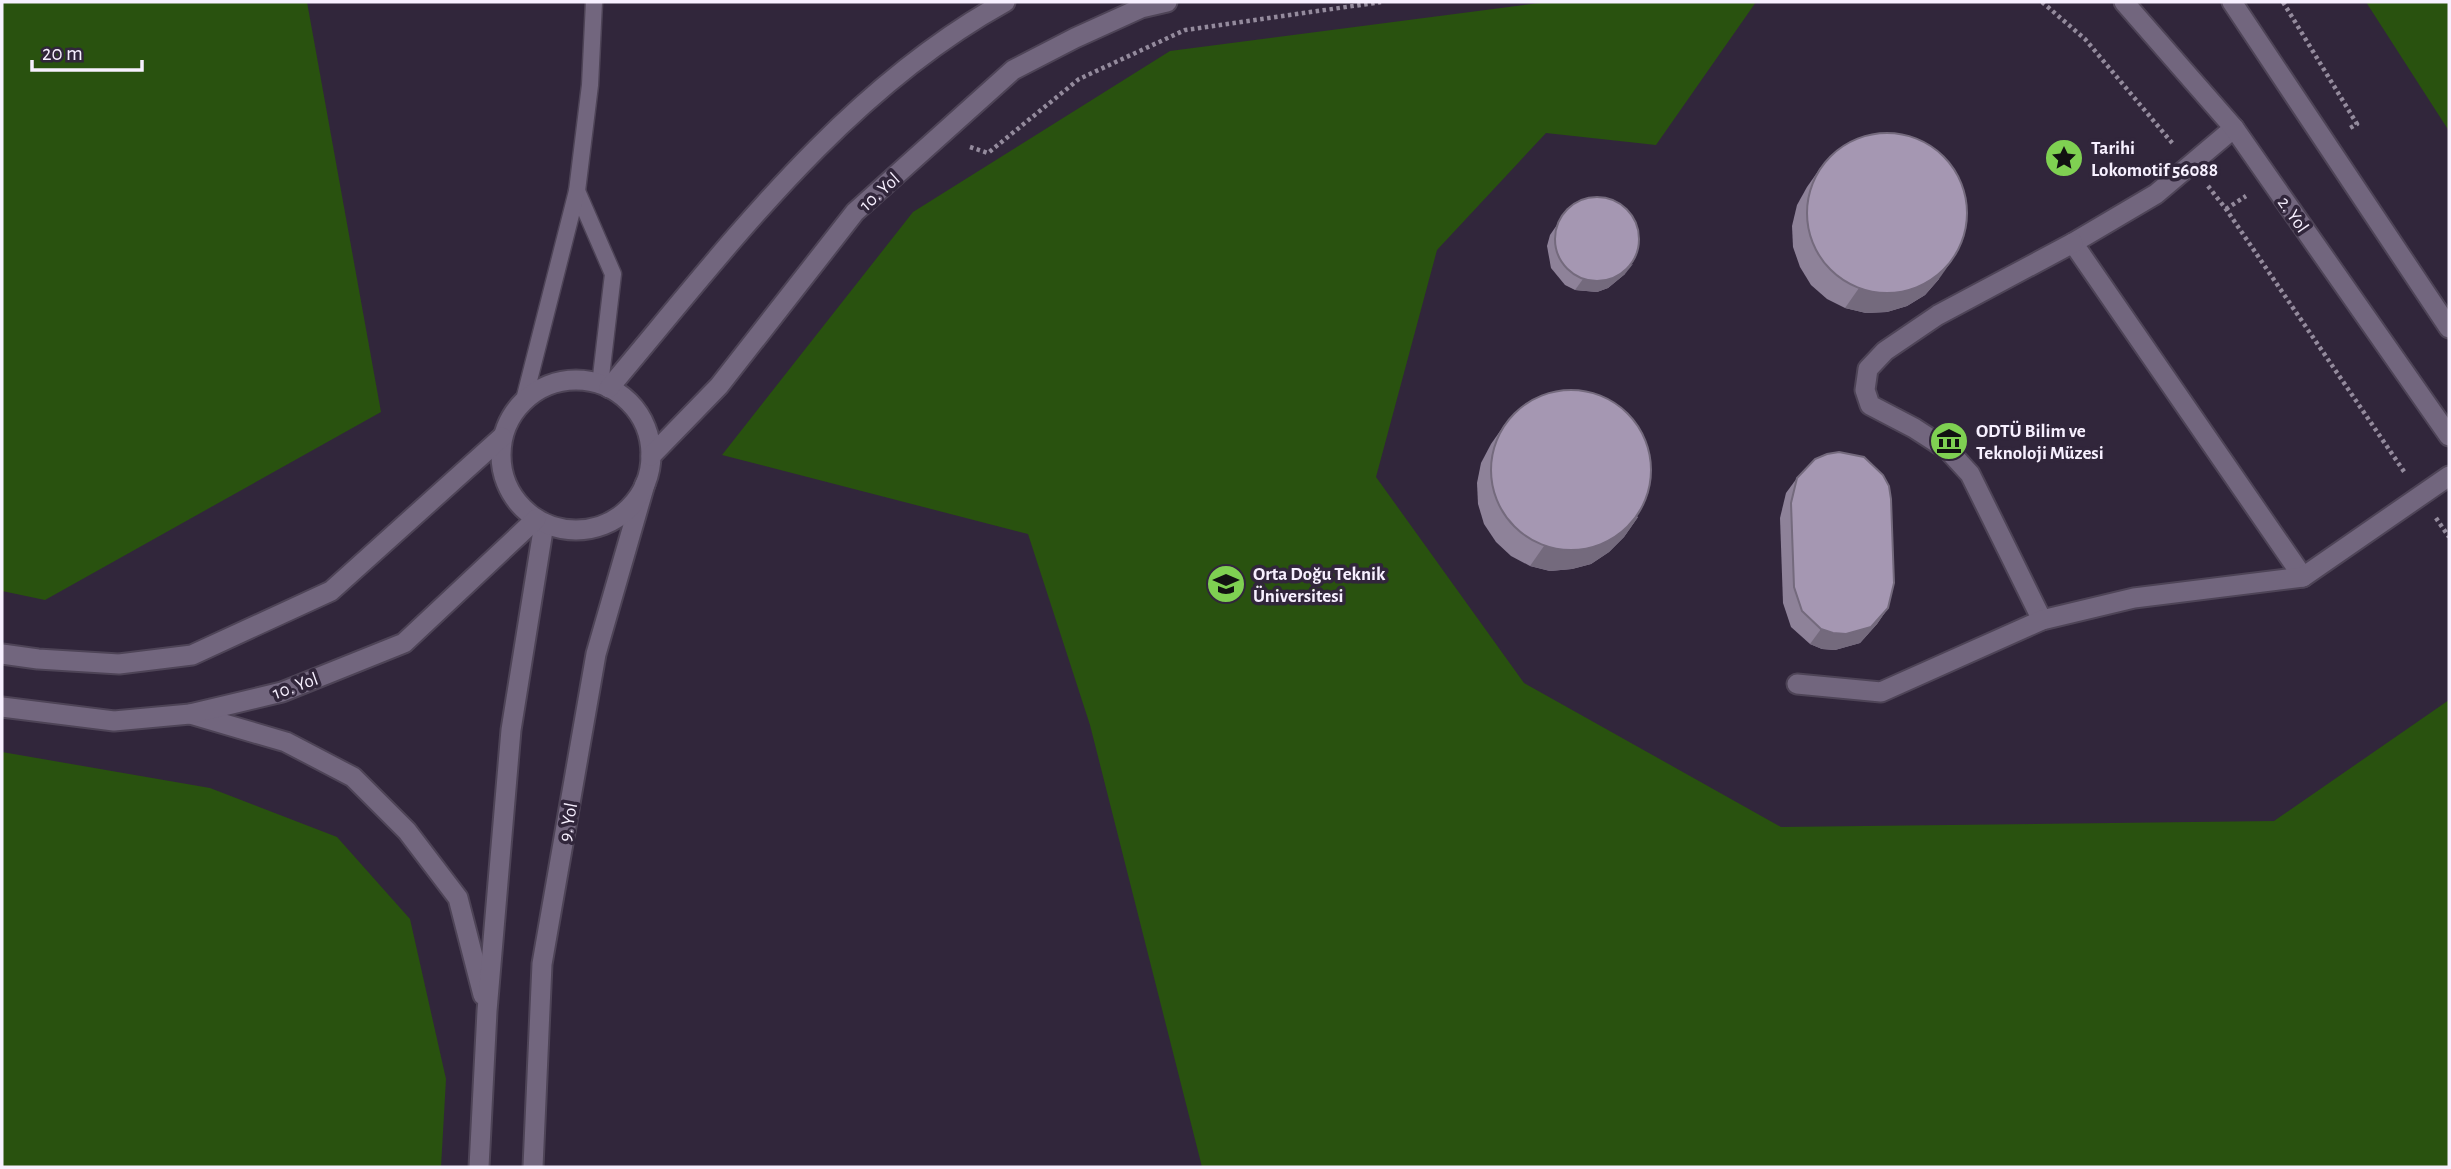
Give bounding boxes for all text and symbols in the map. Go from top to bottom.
scale bar [32,28,142,72]
text: 20 m [42,43,83,64]
place icon: Tarihi Lokomotif 56088 [2043,137,2085,179]
place label: Tarihi Lokomotif 56088 [2091,139,2218,180]
street label: 10. Yol [856,169,904,215]
street label: 2. Yol [2274,193,2312,236]
museum icon: ODTÜ Bilim ve Teknoloji Müzesi [1928,420,1970,462]
place label: ODTÜ Bilim ve Teknoloji Müzesi [1976,420,2104,463]
school or university icon: Orta Doğu Teknik Üniversitesi [1205,563,1247,605]
place label: Orta Doğu Teknik Üniversitesi [1253,565,1386,606]
street label: 10. Yol [270,669,321,703]
street label: 9. Yol [556,801,581,843]

